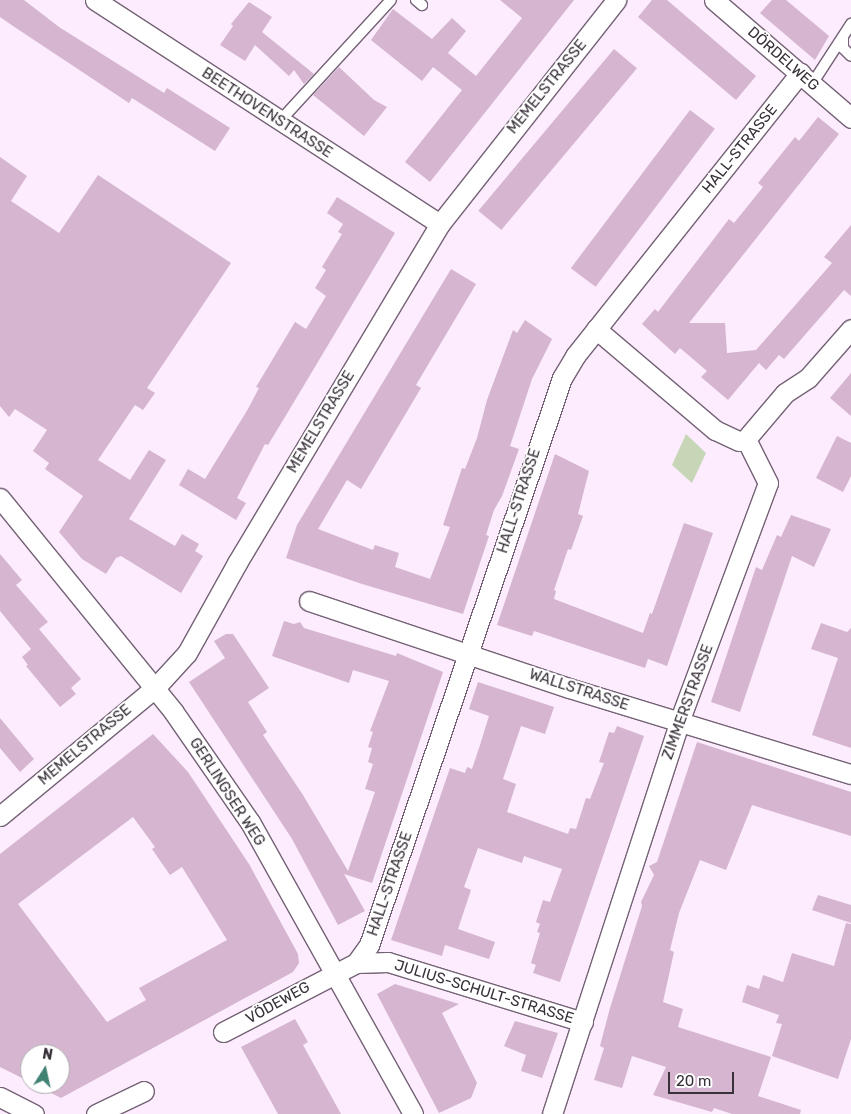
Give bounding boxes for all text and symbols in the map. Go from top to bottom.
street label: DÖRDELWEG [744,23,822,95]
street label: MEMELSTRASSE [504,36,590,138]
street label: BEETHOVENSTRASSE [198,64,336,162]
street label: HALL-STRASSE [699,101,781,197]
street label: MEMELSTRASSE [283,368,359,476]
street label: HALL-STRASSE [494,446,544,556]
street label: ZIMMERSTRASSE [659,642,717,762]
street label: WALLSTRASSE [527,665,631,715]
street label: MEMELSTRASSE [35,701,135,789]
street label: GERLINGSER WEG [185,734,269,850]
street label: HALL-STRASSE [364,830,416,938]
street label: JULIUS-SCHULT-STRASSE [392,956,576,1028]
street label: VÖDEWEG [243,978,313,1028]
north arrow [20,1044,70,1094]
text: N [41,1045,54,1064]
scale bar [671,1062,737,1094]
text: 20 m [676,1072,711,1090]

